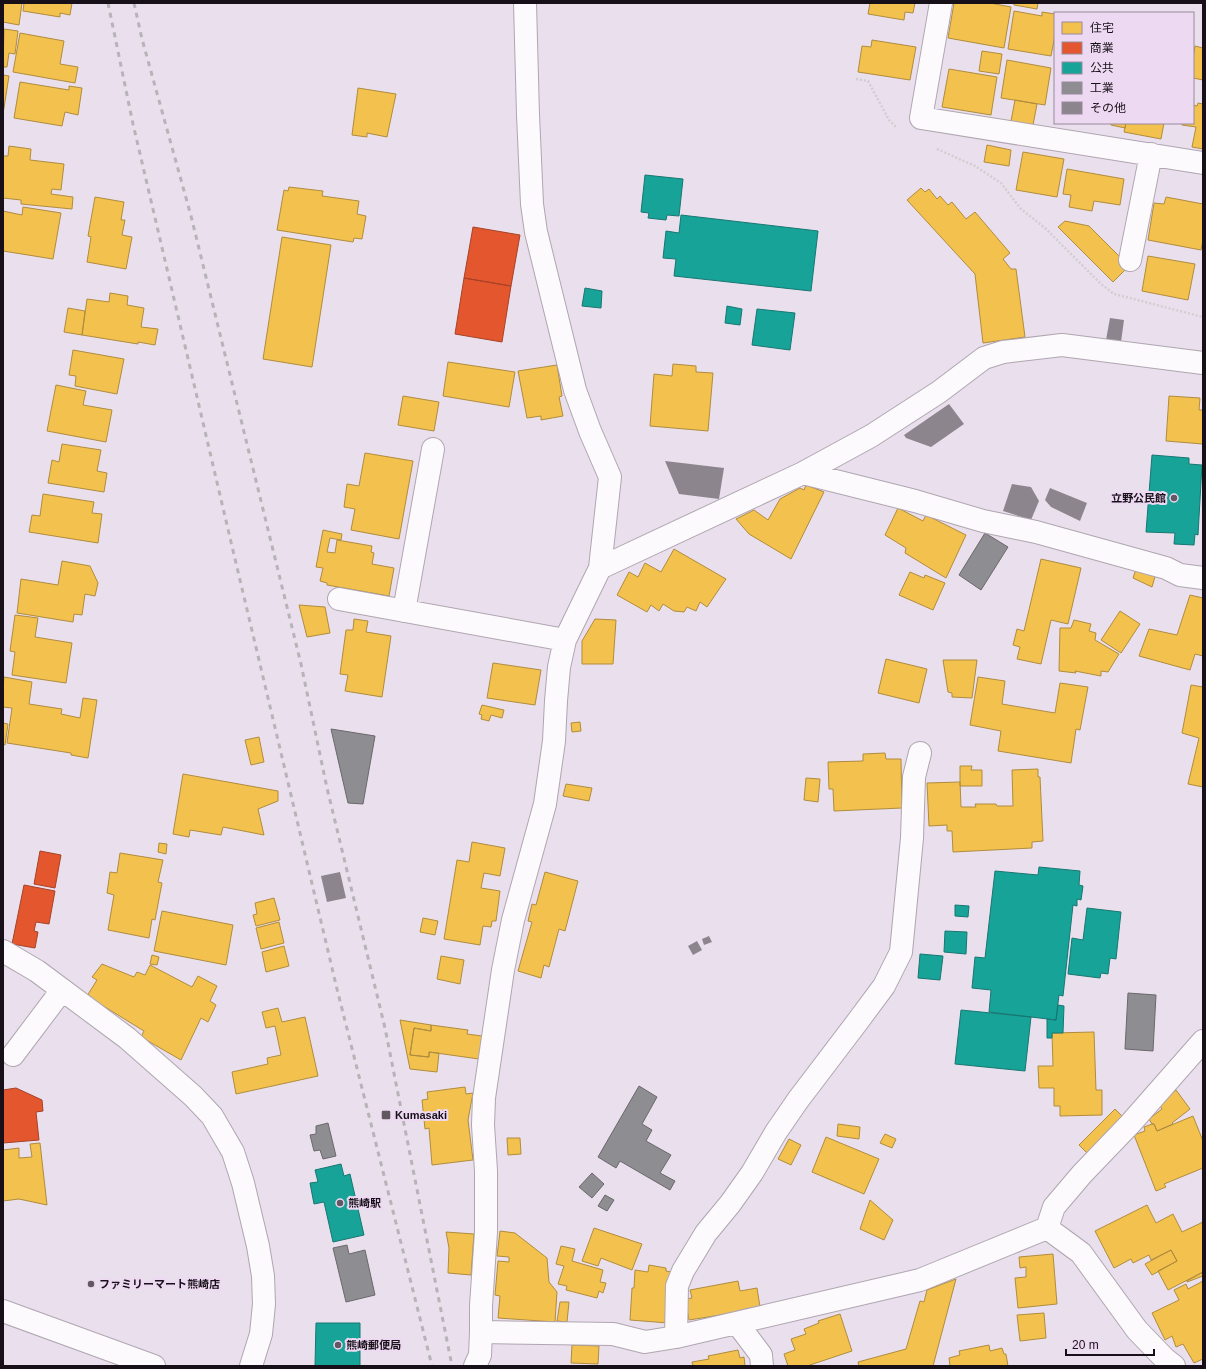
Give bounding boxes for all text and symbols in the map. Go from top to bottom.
legend [1054,12,1194,124]
text: 住宅 [1090,21,1114,35]
text: 商業 [1090,41,1114,55]
text: 公共 [1090,61,1114,75]
text: 工業 [1090,81,1114,95]
text: その他 [1090,101,1126,115]
place label: 立野公民館 [1111,492,1166,504]
marker: 立野公民館 [1169,493,1179,503]
marker: Kumasaki [380,1109,392,1121]
place label: Kumasaki [395,1109,447,1121]
place label: 熊崎駅 [348,1197,381,1209]
marker: 熊崎駅 [335,1198,345,1208]
place label: ファミリーマート熊崎店 [99,1278,220,1290]
marker: ファミリーマート熊崎店 [86,1279,96,1289]
scale bar [1066,1331,1154,1357]
text: 20 m [1072,1338,1099,1352]
place label: 熊崎郵便局 [346,1339,401,1351]
marker: 熊崎郵便局 [333,1340,343,1350]

